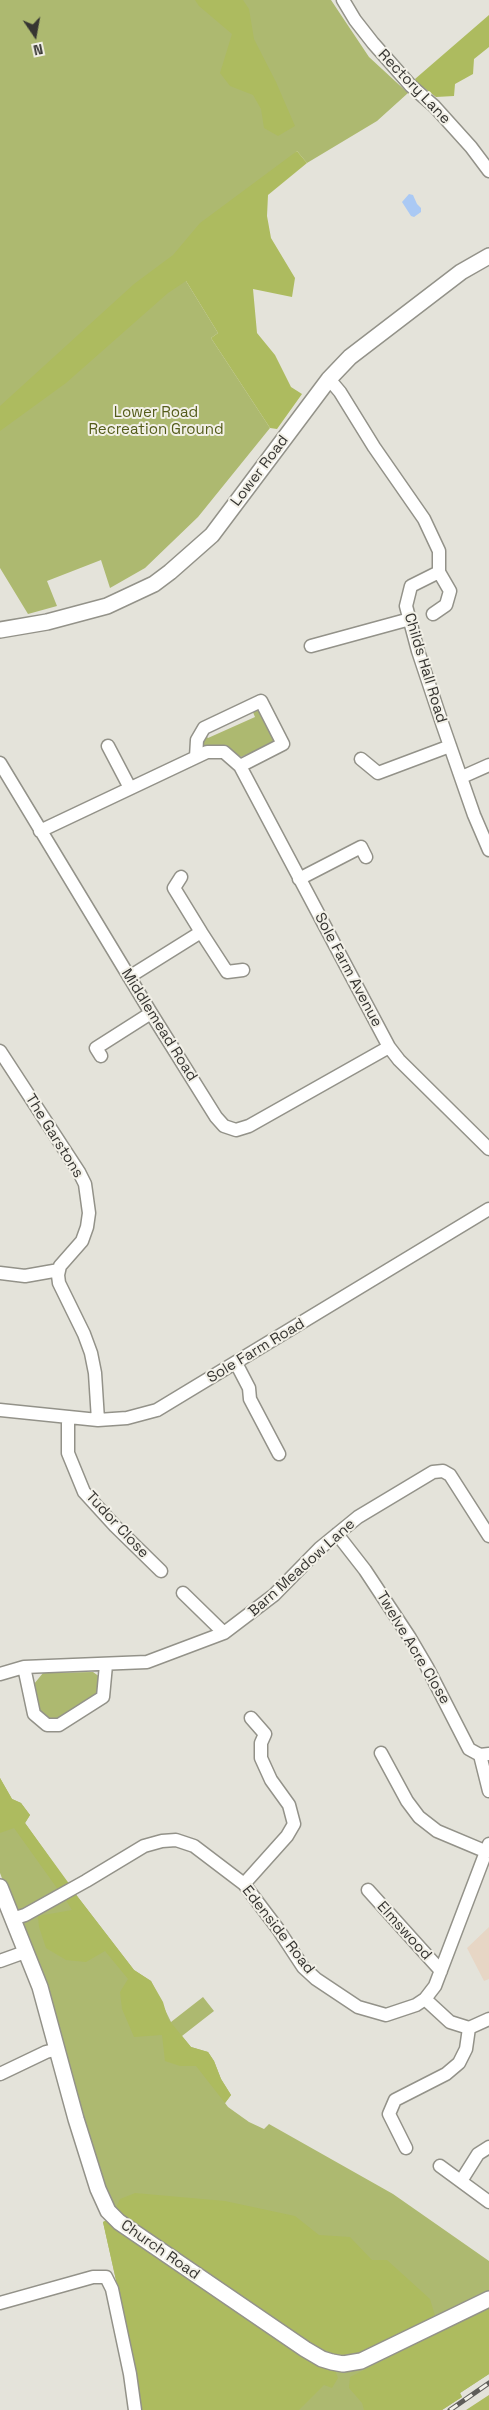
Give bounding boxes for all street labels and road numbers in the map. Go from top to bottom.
street label: Rectory Lane [374,46,454,128]
street label: Lower Road [227,432,293,510]
street label: Childs Hall Road [400,611,450,725]
street label: Sole Farm Avenue [310,910,386,1030]
street label: Middlemead Road [117,966,201,1084]
street label: The Garstons [21,1091,87,1181]
street label: Sole Farm Road [204,1315,308,1387]
street label: Tudor Close [82,1488,152,1562]
street label: Barn Meadow Lane [245,1515,359,1621]
street label: Twelve Acre Close [372,1588,454,1708]
street label: Edenside Road [238,1882,318,1978]
street label: Elmswood [373,1898,435,1964]
street label: Church Road [117,2216,203,2284]

